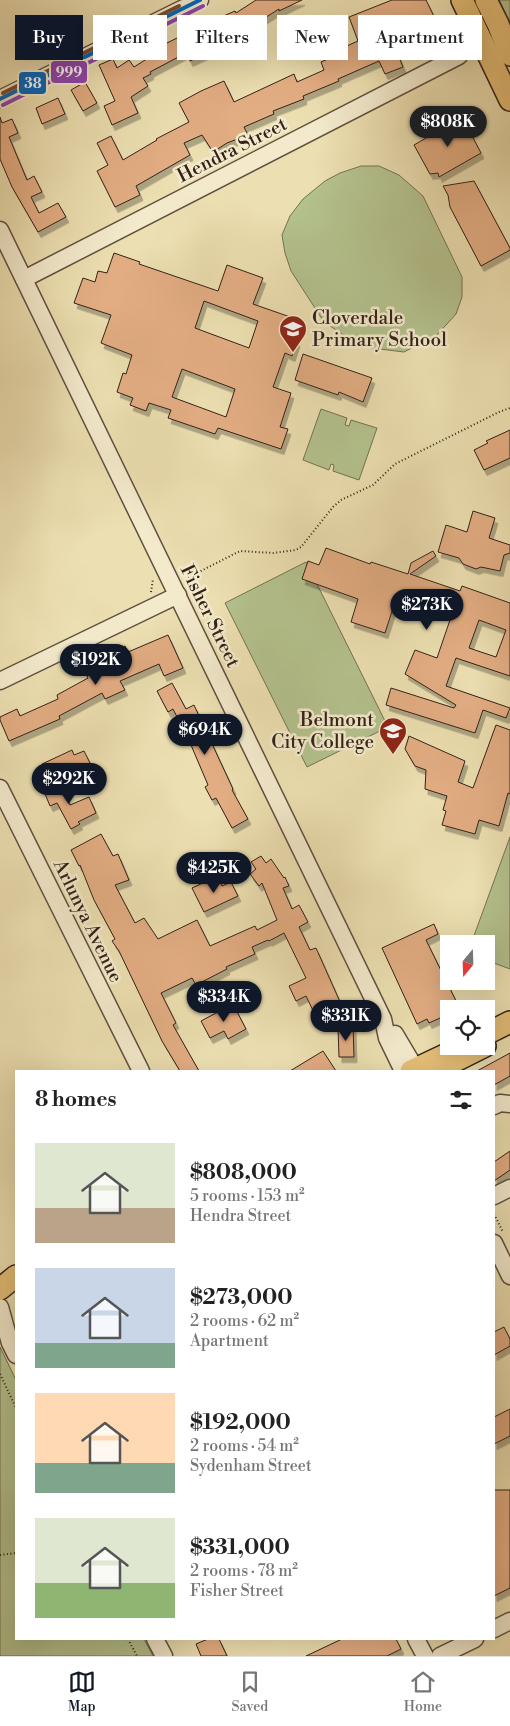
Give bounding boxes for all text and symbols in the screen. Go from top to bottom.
chip: Buy [15,15,83,60]
chip: Rent [93,15,167,60]
chip: Filters [177,15,267,60]
chip: New [277,15,348,60]
chip: Apartment [358,15,482,60]
line badge: 999 [50,60,88,84]
text: 999 [56,64,82,82]
line badge: 38 [18,71,47,95]
text: 38 [24,75,42,93]
pin: $808K [413,106,483,148]
street label: Hendra Street [173,112,291,188]
text: $808K [421,112,475,132]
place label: Cloverdale Primary School [312,306,447,352]
school or university icon: Cloverdale Primary School [278,314,308,353]
street label: Fisher Street [175,561,245,672]
pin: $273K [392,588,462,631]
text: $273K [401,595,453,615]
pin: $192K [61,644,131,686]
text: $192K [71,650,121,670]
place label: Belmont City College [271,708,374,754]
pin: $694K [170,714,240,756]
school or university icon: Belmont City College [378,716,408,755]
text: $694K [178,720,232,740]
pin: $292K [34,762,104,805]
text: $292K [43,769,95,789]
pin: $425K [179,852,249,894]
street label: Arlunya Avenue [47,855,128,986]
text: $425K [187,858,241,878]
north arrow [440,935,495,990]
map controls [440,935,495,1055]
pin: $334K [189,980,259,1023]
text: $334K [198,987,250,1007]
pin: $331K [311,1000,381,1042]
button: locate [440,1000,495,1055]
text: $331K [321,1006,371,1026]
icon: filters [447,1086,475,1114]
text: 8 homes [35,1087,117,1113]
text: $808,000 [190,1160,297,1186]
icon: home [75,1163,135,1223]
text: 5 rooms · 153 m² [190,1186,305,1206]
text: Hendra Street [190,1206,291,1226]
text: $273,000 [190,1285,292,1311]
icon: home [75,1288,135,1348]
text: 2 rooms · 62 m² [190,1311,299,1331]
text: Apartment [190,1331,269,1351]
text: $192,000 [190,1410,291,1436]
icon: home [75,1413,135,1473]
text: 2 rooms · 54 m² [190,1436,299,1456]
text: Sydenham Street [190,1456,312,1476]
text: $331,000 [190,1535,290,1561]
icon: home [75,1538,135,1598]
text: 2 rooms · 78 m² [190,1561,298,1581]
text: Fisher Street [190,1581,284,1601]
tab: Map [68,1668,96,1716]
tab: Saved [231,1668,268,1716]
tab: Home [404,1668,442,1716]

